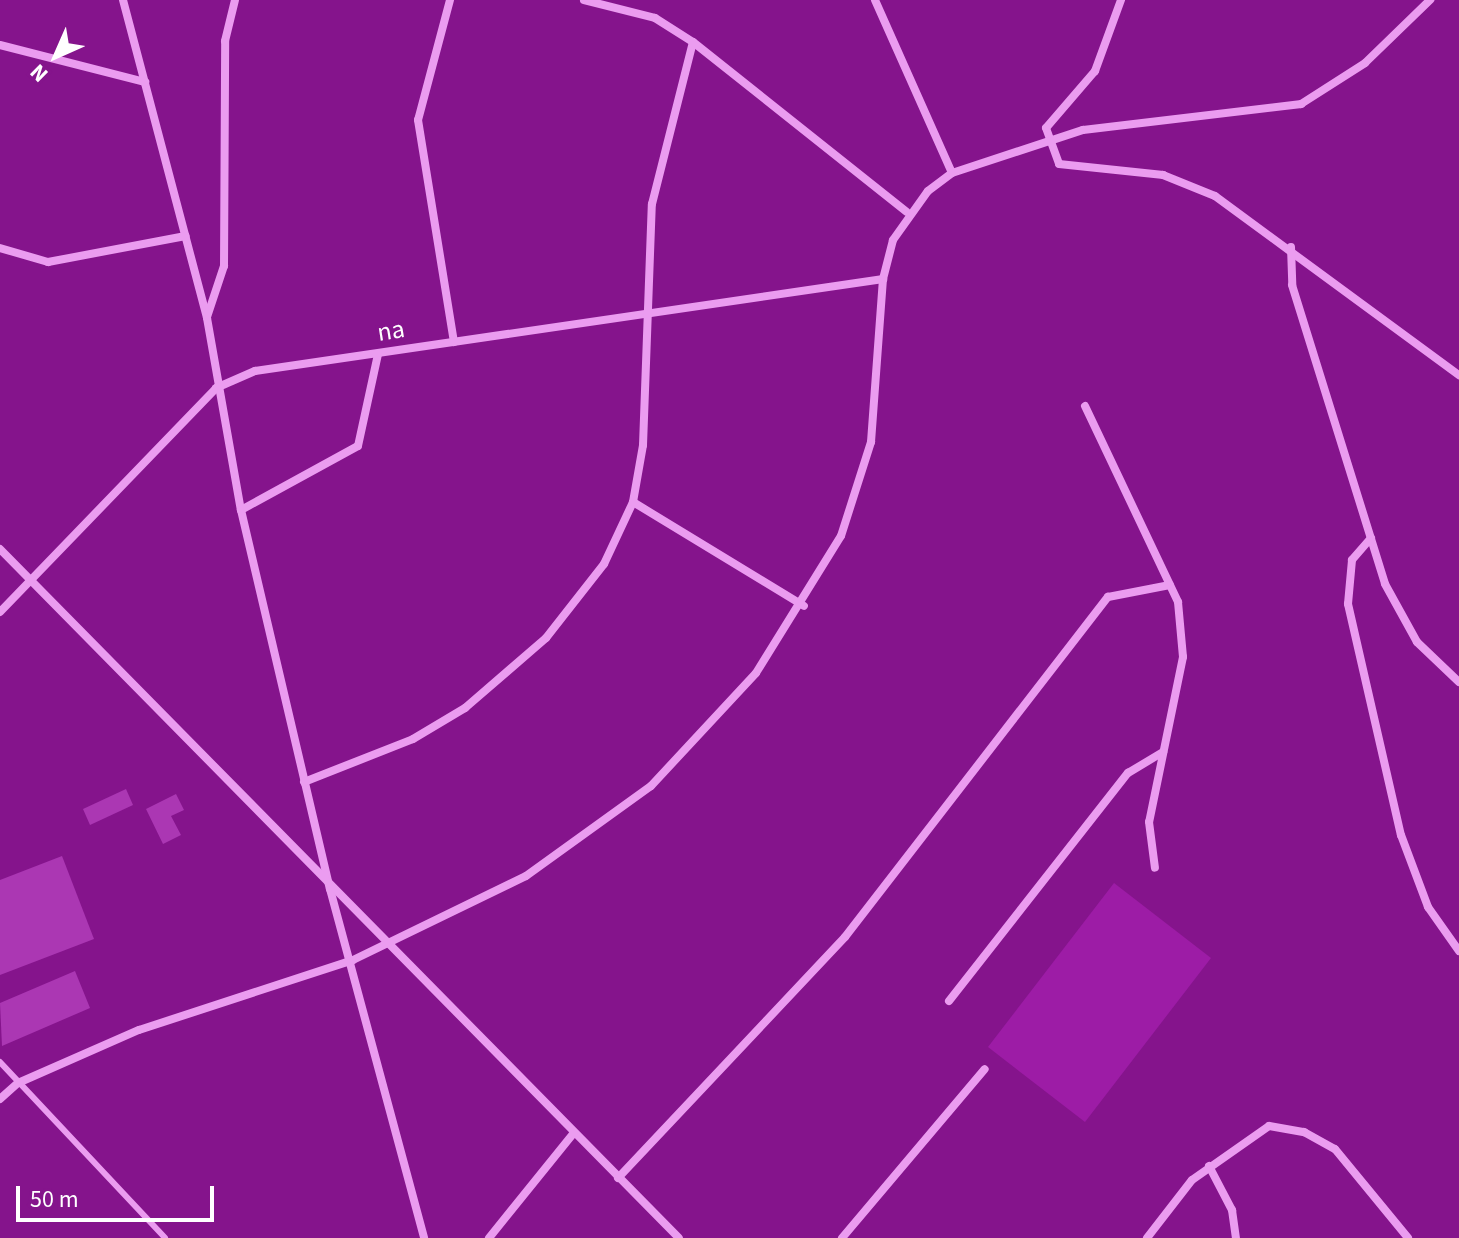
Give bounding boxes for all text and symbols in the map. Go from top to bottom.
north arrow [16,16,96,96]
text: N [23,56,56,89]
street label: na [375,313,407,349]
scale bar [20,1170,218,1220]
text: 50 m [30,1182,79,1217]

